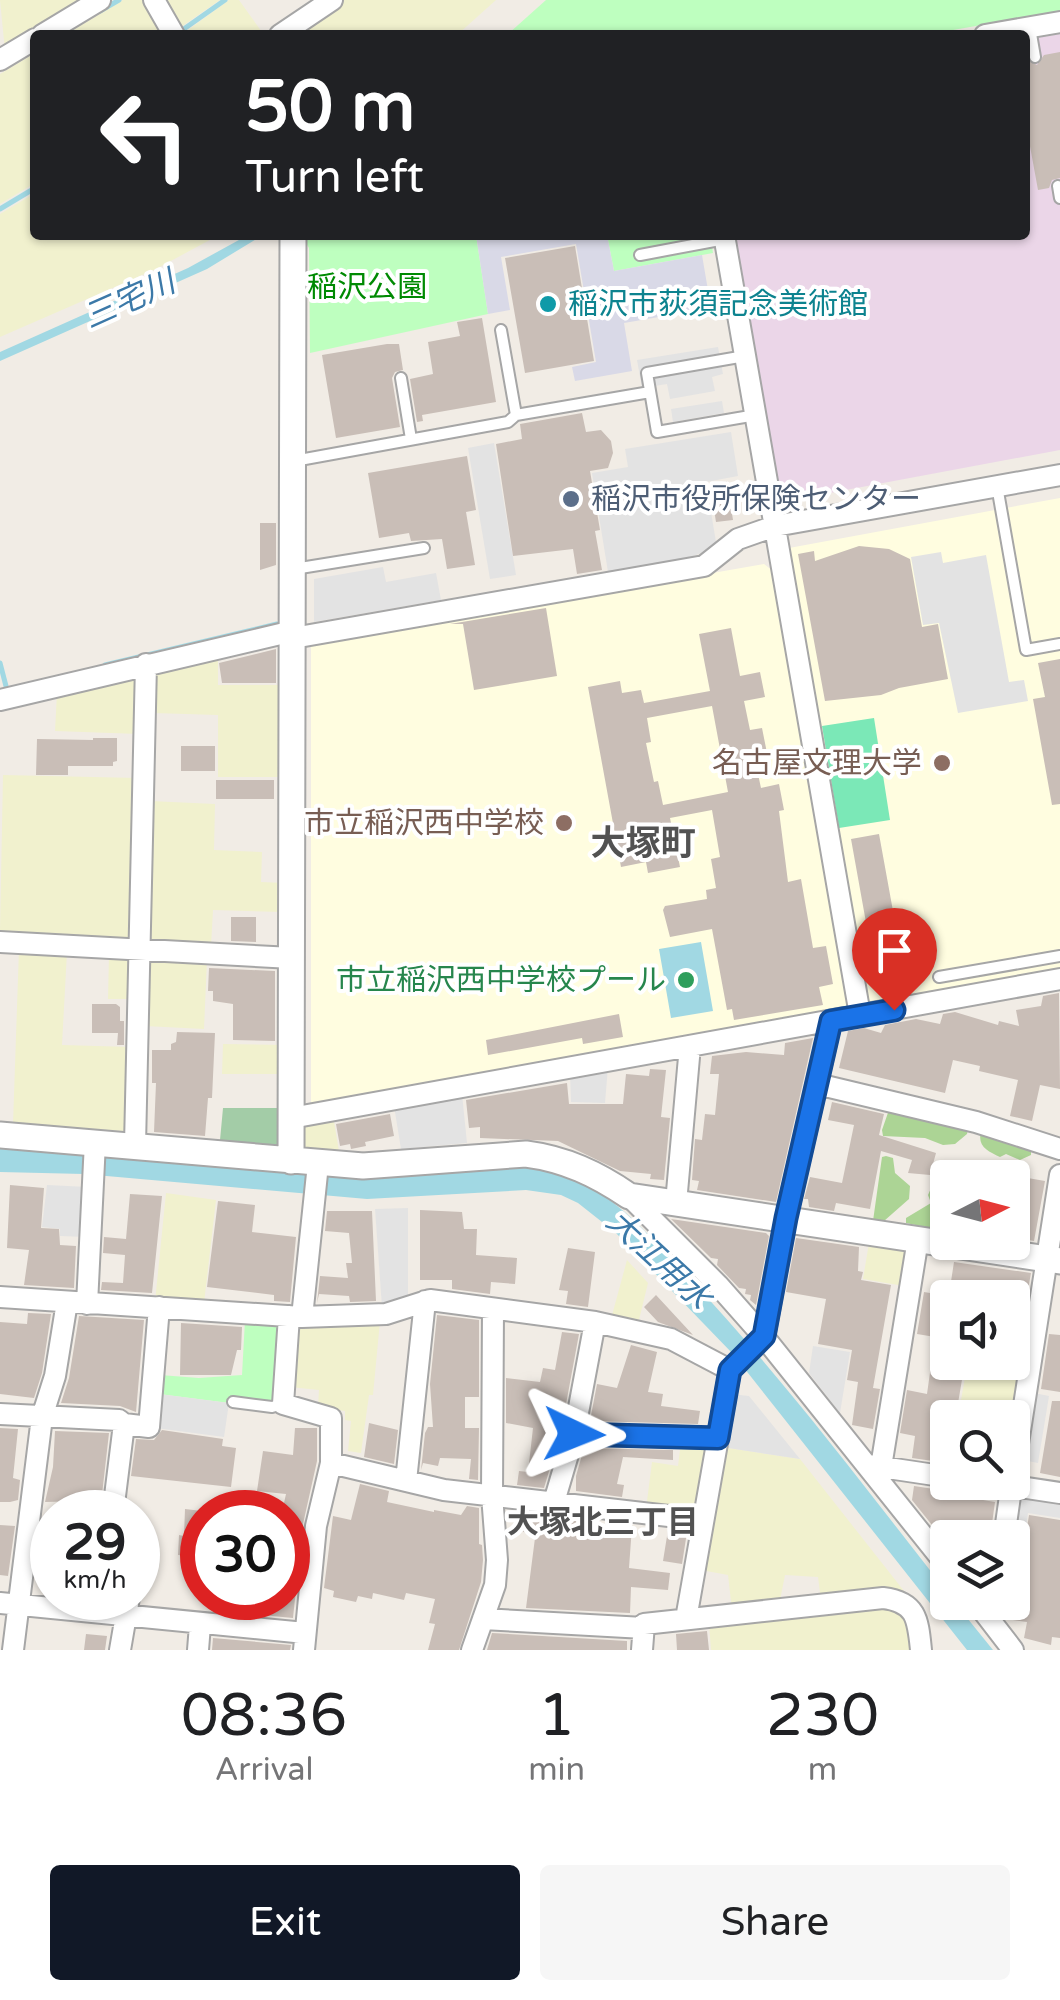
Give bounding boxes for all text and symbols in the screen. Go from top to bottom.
text: 50 m [245,66,415,150]
icon: left [80,70,210,200]
text: Turn left [245,151,424,205]
water label: 三宅川 [78,262,184,337]
park label: 稲沢公園 [307,269,427,306]
place label: 稲沢市荻須記念美術館 [568,286,868,323]
marker: 稲沢市荻須記念美術館 [537,293,559,315]
place label: 稲沢市役所保険センター [591,481,921,518]
marker: 稲沢市役所保険センター [560,488,582,510]
place label: 名古屋文理大学 [712,745,922,782]
marker: 名古屋文理大学 [931,752,953,774]
place label: 市立稲沢西中学校 [304,805,544,842]
marker: 市立稲沢西中学校 [553,812,575,834]
district label: 大塚町 [590,823,696,865]
pin [852,908,937,1011]
icon: arrive [867,923,922,978]
place label: 市立稲沢西中学校プール [336,962,666,999]
marker: 市立稲沢西中学校プール [675,969,697,991]
north arrow [930,1160,1030,1260]
map controls [930,1160,1030,1620]
water label: 大江用水 [599,1202,720,1319]
button: sound [930,1280,1030,1380]
position arrow [522,1382,626,1486]
button: search [930,1400,1030,1500]
speed limit sign: 30 [180,1490,310,1620]
district label: 大塚北三丁目 [507,1504,699,1542]
text: 29 [64,1513,126,1573]
button: layers [930,1520,1030,1620]
text: km/h [64,1565,126,1595]
text: 08:36 [181,1680,347,1752]
text: 1 [538,1680,575,1752]
text: 230 [766,1680,879,1752]
text: Arrival [215,1751,314,1789]
text: min [528,1751,585,1789]
text: m [808,1751,837,1789]
button: Exit [50,1865,520,1980]
button: Share [540,1865,1010,1980]

